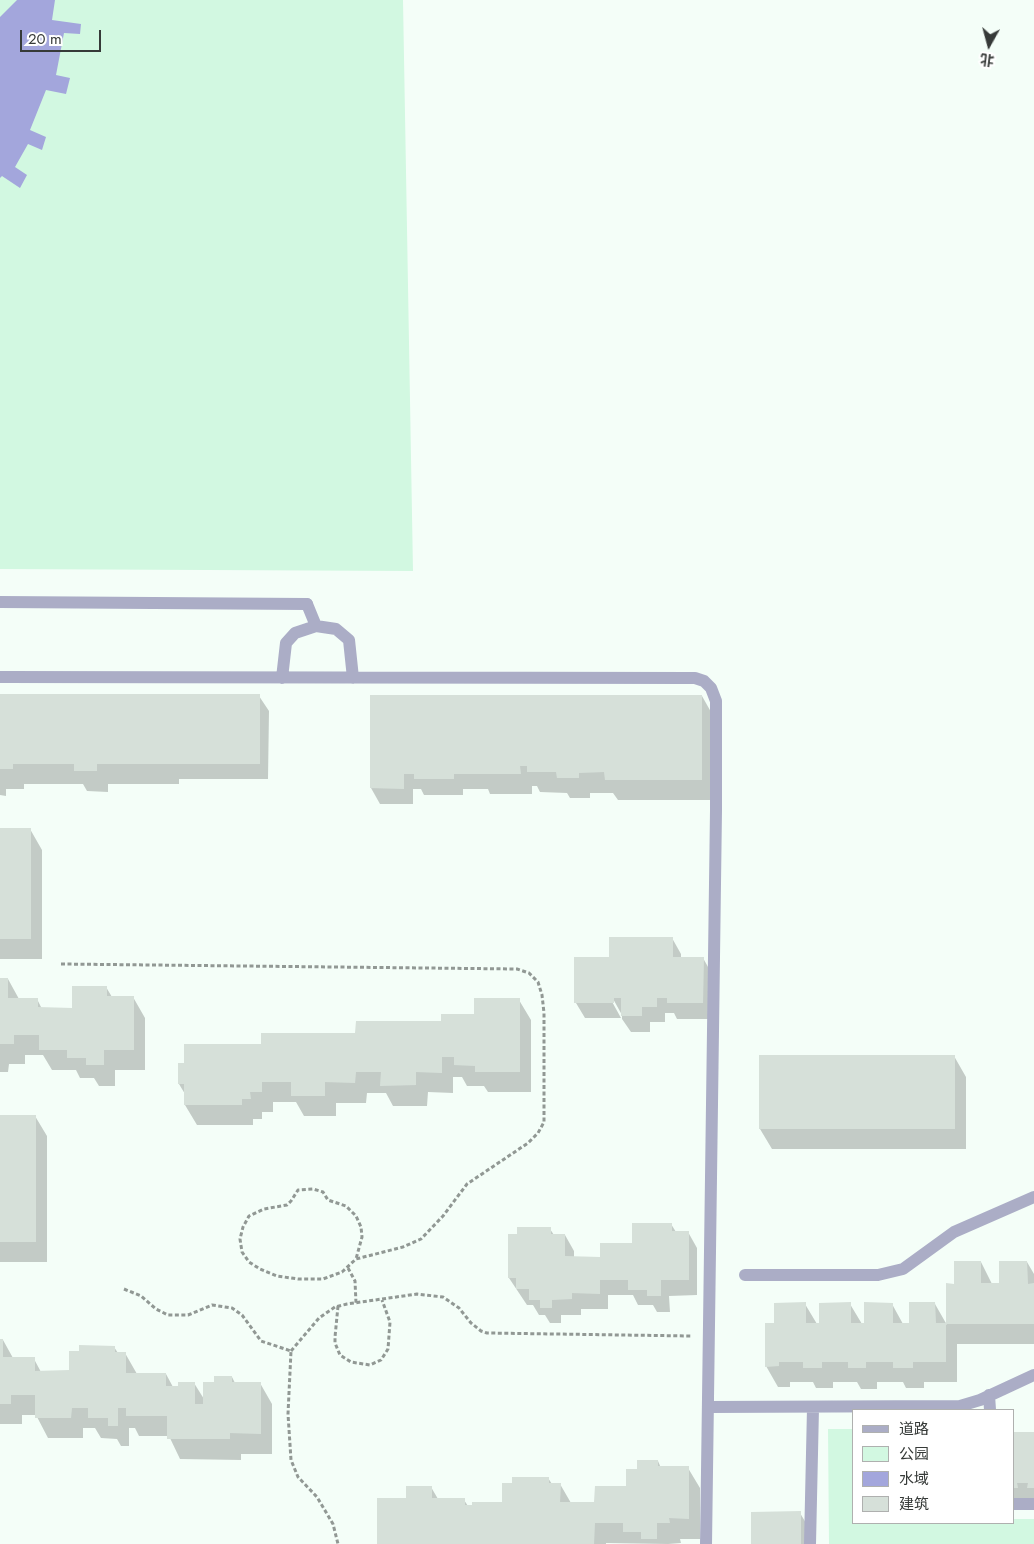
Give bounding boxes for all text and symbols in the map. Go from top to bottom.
scale bar [22,20,104,52]
north arrow [964,20,1014,70]
text: 20 m [28,28,62,50]
text: 北 [979,49,995,71]
legend [852,1409,1014,1524]
text: 道路 [899,1418,929,1440]
text: 公园 [899,1443,929,1465]
text: 水域 [899,1468,929,1490]
text: 建筑 [899,1493,929,1515]

